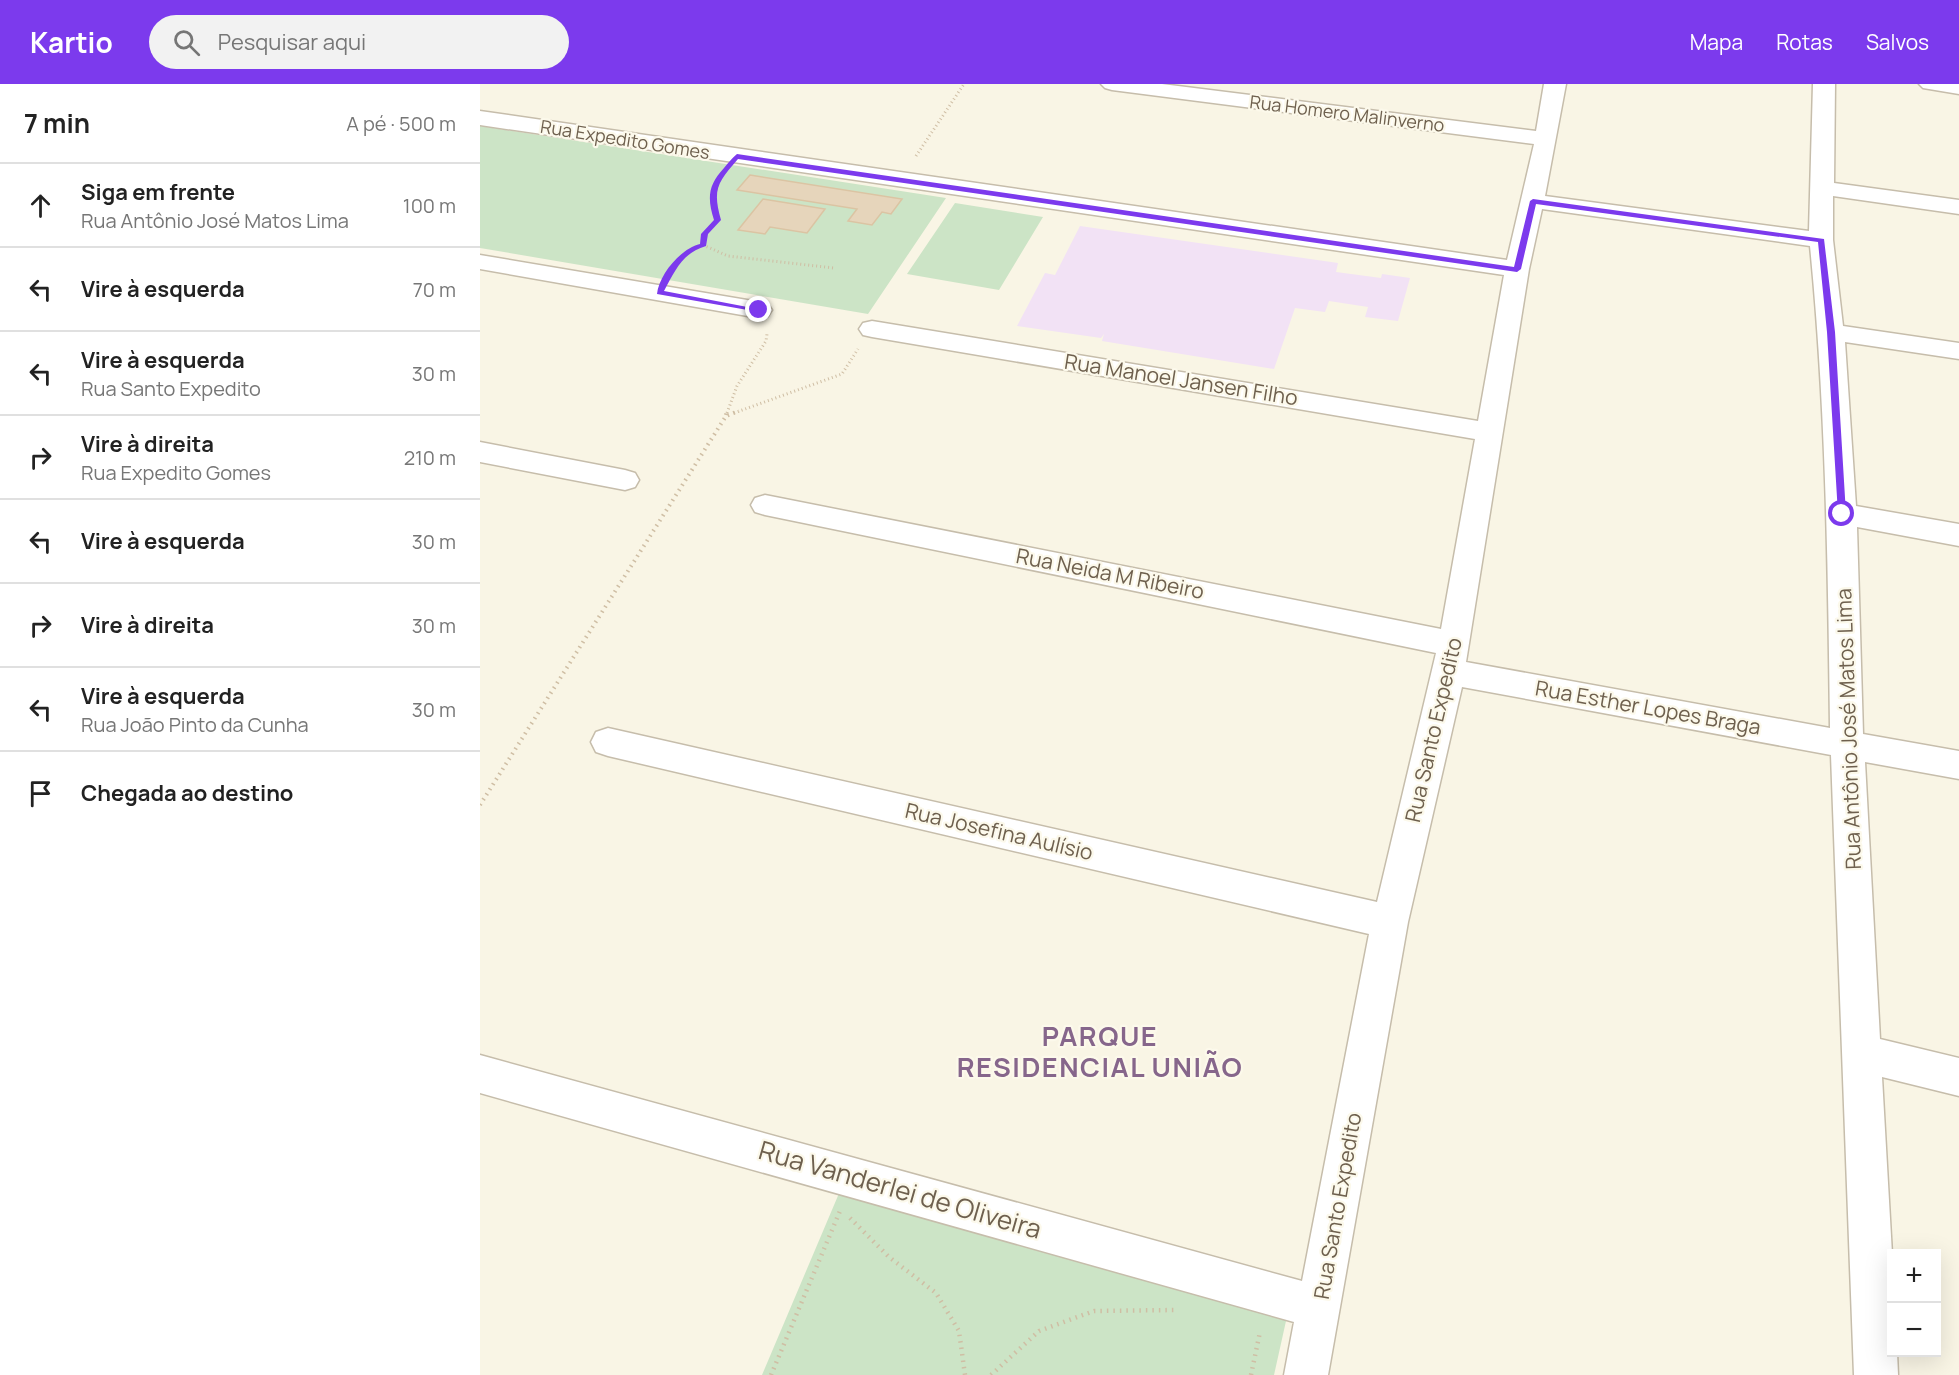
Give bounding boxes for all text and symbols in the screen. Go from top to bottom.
search box [149,15,569,69]
text: Kartio [30,23,113,61]
icon: search [170,26,203,59]
text: Pesquisar aqui [218,27,366,57]
text: Mapa [1690,28,1743,56]
text: Rotas [1776,28,1833,56]
text: Salvos [1866,28,1929,56]
street label: Rua Homero Malinverno [1248,89,1446,137]
text: 7 min [24,105,90,141]
text: A pé · 500 m [346,110,456,137]
street label: Rua Expedito Gomes [539,114,712,164]
text: Siga em frente [81,177,235,207]
icon: ahead [24,189,57,222]
text: 100 m [403,192,456,219]
text: Rua Antônio José Matos Lima [81,207,349,234]
icon: left [24,273,57,306]
text: Vire à esquerda [81,274,245,304]
text: 70 m [413,276,456,303]
route end [745,296,771,322]
text: Vire à esquerda [81,345,245,375]
street label: Rua Manoel Jansen Filho [1062,347,1300,411]
icon: left [24,357,57,390]
text: 30 m [412,360,456,387]
text: Rua Santo Expedito [81,375,261,402]
text: Vire à direita [81,429,214,459]
icon: right [24,441,57,474]
text: 210 m [404,444,456,471]
text: Rua Expedito Gomes [81,459,271,486]
route start [1828,500,1854,526]
icon: left [24,525,57,558]
text: Vire à esquerda [81,526,245,556]
text: 30 m [412,528,456,555]
street label: Rua Neida M Ribeiro [1014,541,1207,605]
street label: Rua Antônio José Matos Lima [1829,588,1867,870]
icon: right [24,609,57,642]
text: Vire à direita [81,610,214,640]
text: 30 m [412,612,456,639]
street label: Rua Santo Expedito [1398,635,1468,825]
street label: Rua Esther Lopes Braga [1533,673,1763,741]
text: Vire à esquerda [81,681,245,711]
icon: left [24,693,57,726]
text: 30 m [412,696,456,723]
text: Rua João Pinto da Cunha [81,711,309,738]
icon: arrive [24,777,57,810]
text: Chegada ao destino [81,778,293,808]
street label: Rua Josefina Aulísio [903,796,1096,866]
district label: PARQUE RESIDENCIAL UNIÃO [957,1017,1243,1085]
street label: Rua Santo Expedito [1307,1110,1367,1301]
street label: Rua Vanderlei de Oliveira [755,1131,1046,1247]
map controls [1887,1249,1941,1357]
button: + [1887,1249,1941,1303]
button: − [1887,1303,1941,1357]

